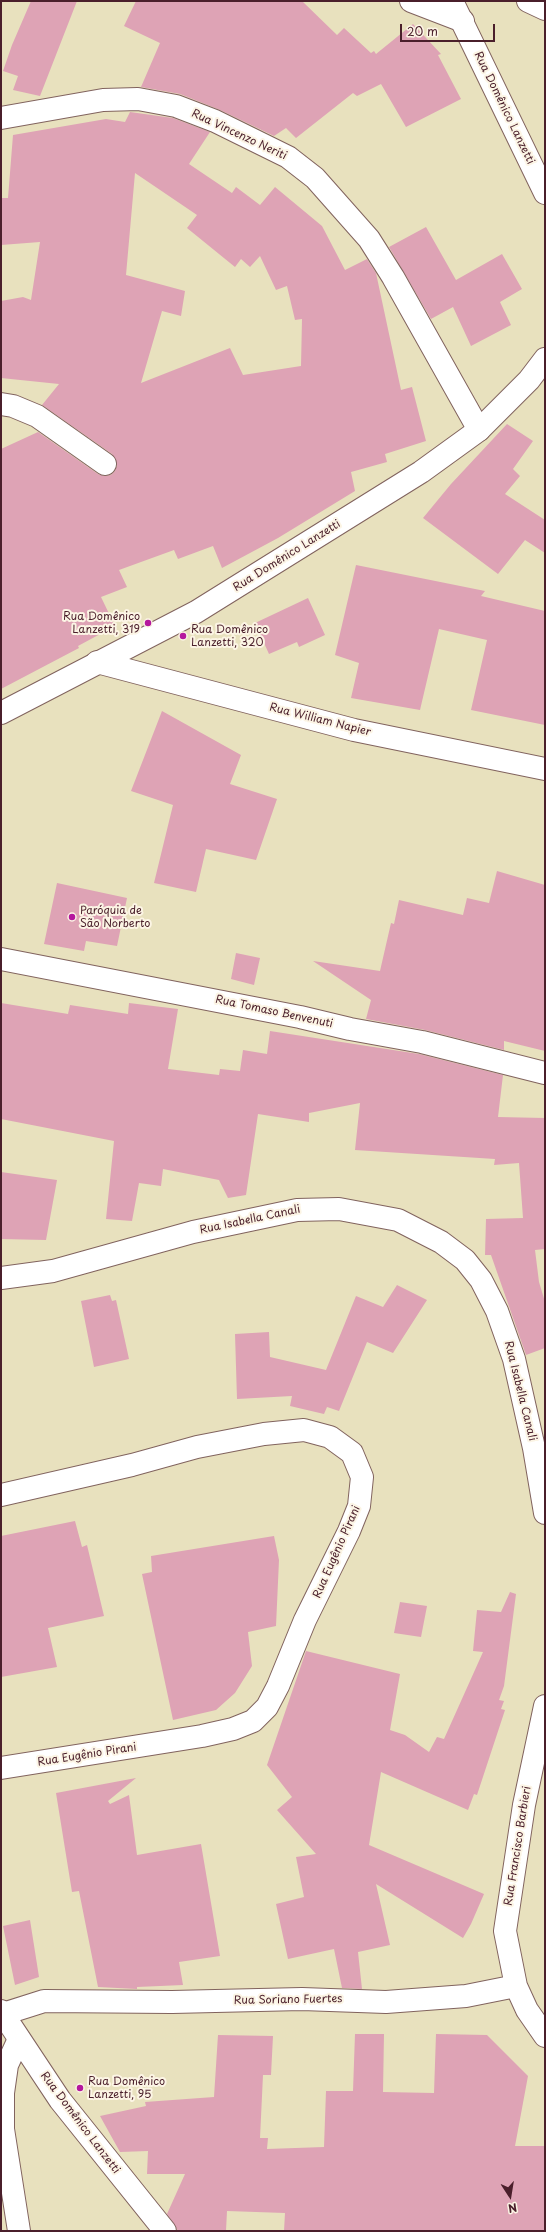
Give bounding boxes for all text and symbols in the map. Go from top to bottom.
scale bar [402,16,497,42]
text: 20 m [407,22,438,40]
street label: Rua Domênico Lanzetti [471,49,537,167]
street label: Rua Vincenzo Neriti [189,107,289,163]
street label: Rua Domênico Lanzetti [231,518,343,594]
place label: Rua Domênico Lanzetti, 319 [63,610,140,636]
marker: Rua Domênico Lanzetti, 319 [143,618,153,628]
place label: Rua Domênico Lanzetti, 320 [191,623,268,649]
marker: Rua Domênico Lanzetti, 320 [178,631,188,641]
street label: Rua William Napier [268,701,372,739]
place label: Paróquia de São Norberto [80,904,150,930]
marker: Paróquia de São Norberto [67,912,77,922]
street label: Rua Tomaso Benvenuti [214,993,334,1031]
street label: Rua Isabella Canali [198,1203,302,1237]
street label: Rua Isabella Canali [501,1340,539,1442]
street label: Rua Eugênio Pirani [311,1504,363,1600]
street label: Rua Eugênio Pirani [37,1741,137,1769]
street label: Rua Francisco Barbieri [502,1785,534,1907]
street label: Rua Soriano Fuertes [234,1992,342,2008]
street label: Rua Domênico Lanzetti [37,2070,123,2176]
place label: Rua Domênico Lanzetti, 95 [88,2075,165,2101]
marker: Rua Domênico Lanzetti, 95 [75,2083,85,2093]
north arrow [490,2176,530,2216]
text: N [507,2199,519,2217]

